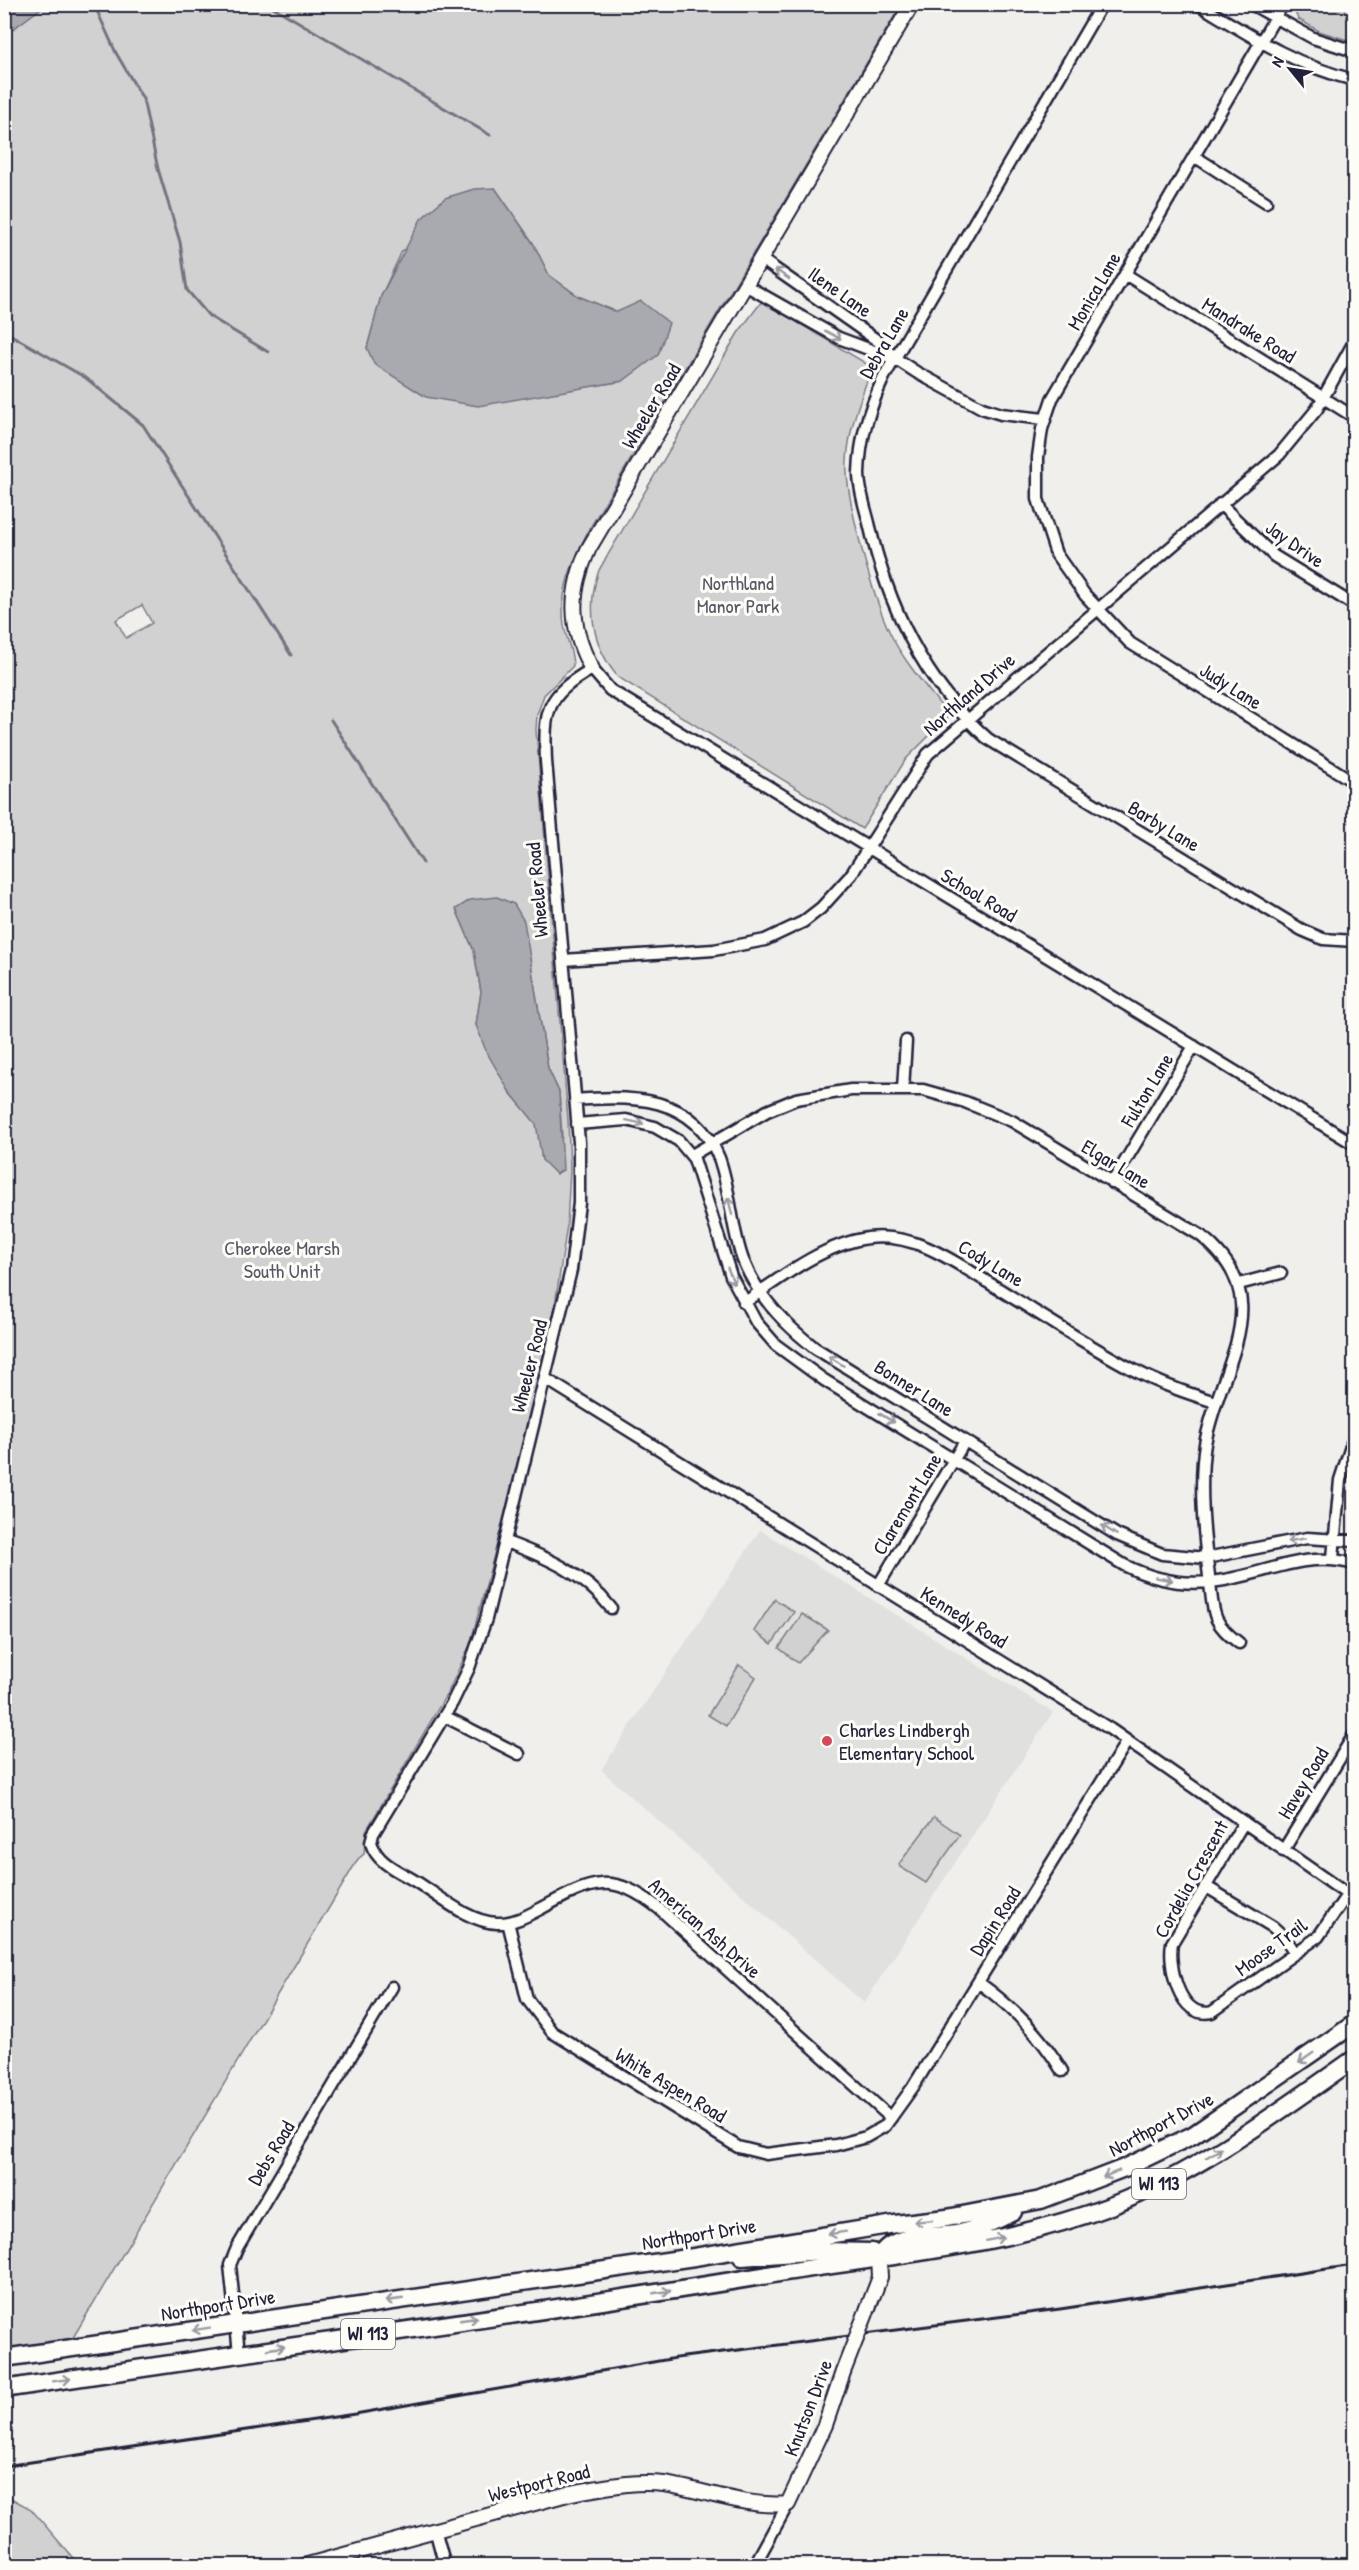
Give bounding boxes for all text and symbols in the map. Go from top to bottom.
north arrow [1260,39,1320,99]
text: N [1265,52,1289,71]
street label: Monica Lane [1060,247,1127,335]
street label: Ilene Lane [803,260,877,323]
one-way arrow [774,268,791,280]
street label: Mandrake Road [1197,290,1301,369]
street label: Debra Lane [852,302,915,383]
one-way arrow [823,330,841,341]
street label: Wheeler Road [615,358,687,453]
street label: Jay Drive [1261,514,1330,574]
park label: Northland Manor Park [697,569,779,619]
street label: Northland Drive [917,646,1021,741]
street label: Judy Lane [1195,656,1268,715]
street label: Barby Lane [1123,794,1205,858]
street label: Wheeler Road [519,841,554,939]
street label: School Road [936,861,1022,928]
street label: Fulton Lane [1113,1048,1179,1133]
one-way arrow [625,1117,644,1129]
street label: Elgar Lane [1077,1133,1156,1195]
one-way arrow [724,1197,735,1217]
street label: Cody Lane [953,1232,1029,1293]
park label: Cherokee Marsh South Unit [224,1234,340,1284]
one-way arrow [726,1266,737,1285]
street label: Wheeler Road [504,1316,553,1415]
street label: Bonner Lane [869,1353,959,1423]
one-way arrow [828,1355,845,1367]
one-way arrow [878,1413,895,1425]
street label: Claremont Lane [866,1448,948,1560]
one-way arrow [1101,1524,1118,1536]
one-way arrow [1287,1535,1307,1546]
one-way arrow [1153,1574,1173,1585]
street label: Kennedy Road [916,1579,1013,1654]
place label: Charles Lindbergh Elementary School [839,1716,975,1766]
marker: Charles Lindbergh Elementary School [820,1734,834,1748]
street label: Havey Road [1271,1742,1335,1824]
street label: Cordelia Crescent [1147,1814,1235,1942]
street label: American Ash Drive [643,1871,767,1984]
street label: Dapin Road [963,1881,1026,1960]
street label: Moose Trail [1229,1911,1313,1982]
street label: White Aspen Road [611,2041,732,2128]
one-way arrow [1299,2052,1315,2064]
street label: Northport Drive [1104,2085,1218,2163]
street label: Debs Road [241,2115,300,2190]
one-way arrow [1205,2147,1222,2159]
one-way arrow [1102,2169,1121,2180]
road number: WI 113 [1132,2169,1186,2199]
street label: Northport Drive [640,2211,758,2256]
one-way arrow [913,2216,933,2227]
one-way arrow [828,2228,848,2239]
one-way arrow [985,2233,1004,2244]
street label: Northport Drive [159,2282,277,2327]
one-way arrow [651,2286,671,2297]
one-way arrow [385,2295,405,2306]
one-way arrow [458,2314,478,2325]
road number: WI 113 [341,2319,395,2349]
one-way arrow [192,2323,212,2334]
one-way arrow [265,2342,285,2353]
street label: Knutson Drive [777,2356,838,2460]
one-way arrow [52,2375,72,2386]
street label: Westport Road [485,2457,593,2508]

